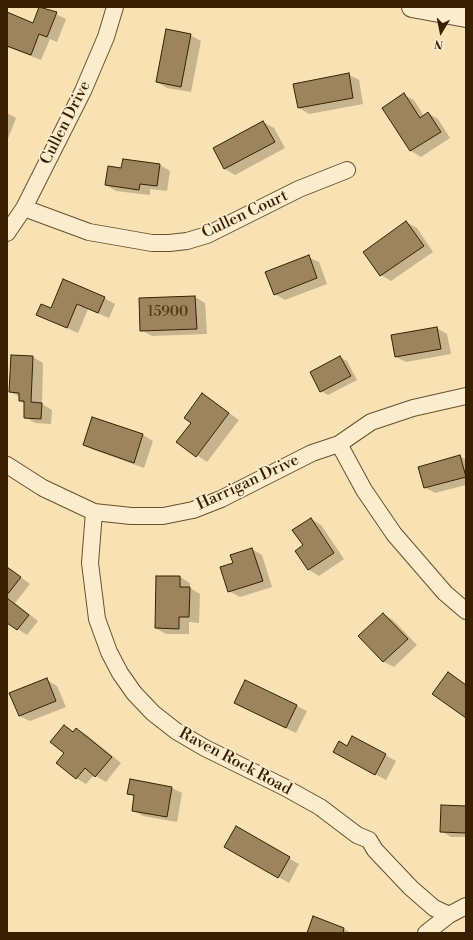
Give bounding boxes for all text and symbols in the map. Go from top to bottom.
north arrow [421,12,461,52]
text: N [433,36,444,51]
street label: Cullen Drive [37,78,95,168]
street label: Cullen Court [199,187,291,243]
house number: 15900 [148,305,188,321]
street label: Harrigan Drive [194,451,302,515]
street label: Raven Rock Road [175,724,295,800]

